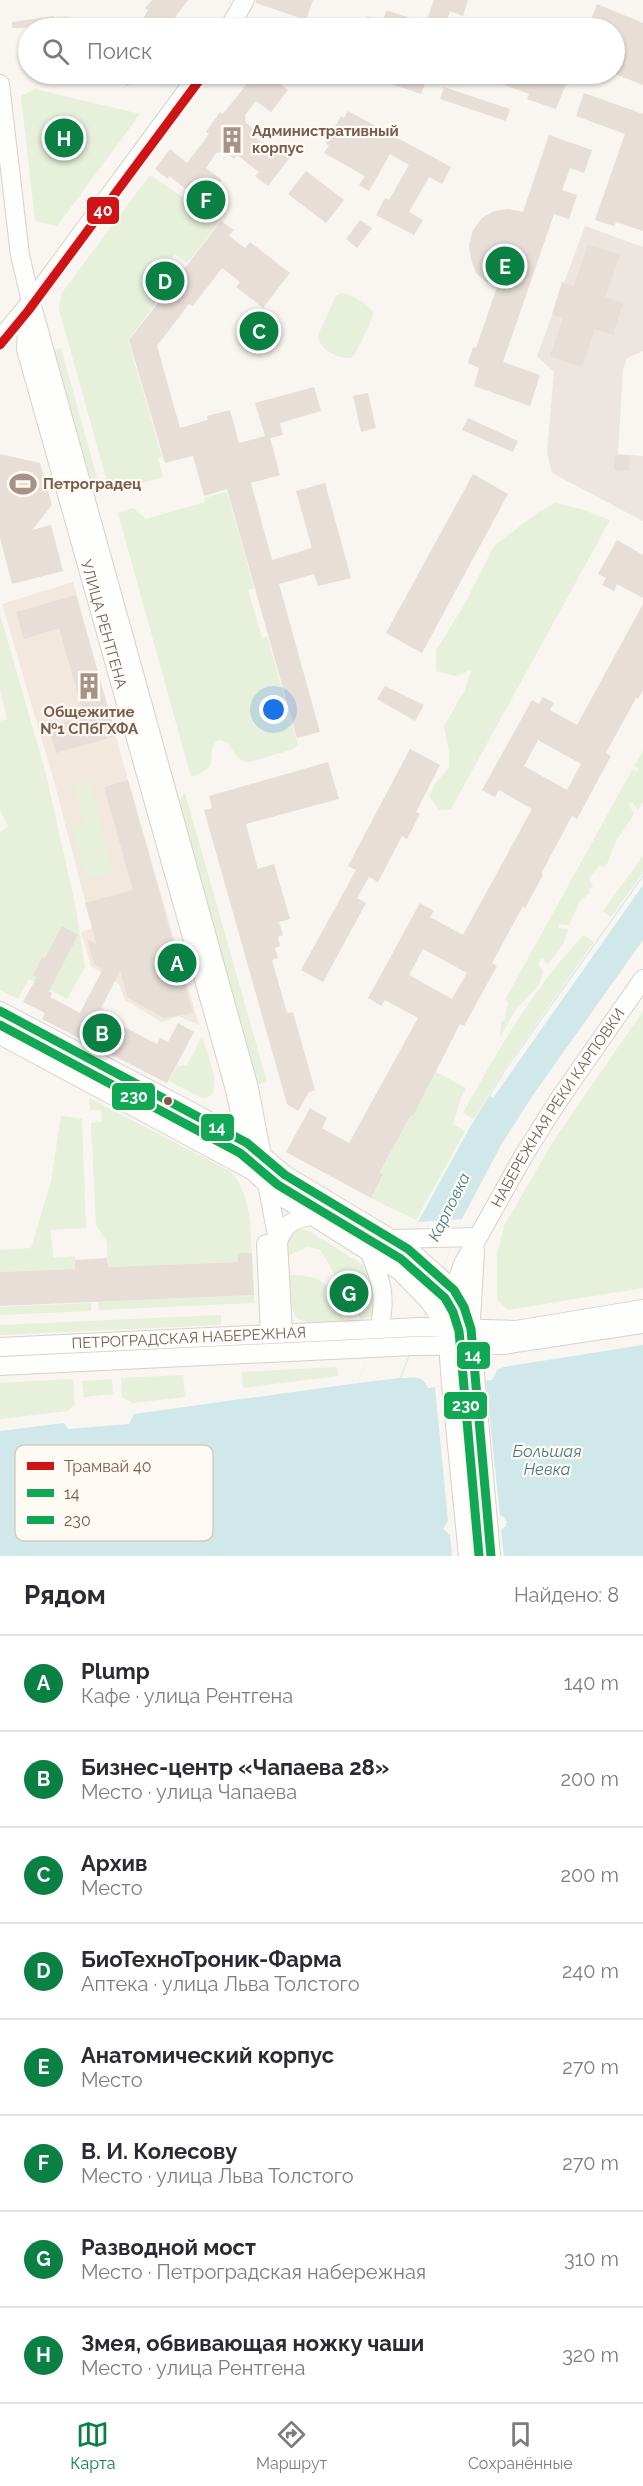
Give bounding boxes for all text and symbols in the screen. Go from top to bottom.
search box [18,18,625,84]
icon: search [39,35,72,68]
text: Поиск [87,38,152,64]
pin: H [44,116,84,160]
place label: Административный корпус [252,122,399,157]
building icon: Административный корпус [217,125,247,155]
pin: F [186,178,226,222]
line badge: 40 [86,196,120,225]
text: 40 [94,201,113,220]
pin: E [486,244,524,288]
pin: D [146,258,184,304]
pin: C [240,308,278,354]
sports icon: Петроградец [8,469,38,499]
place label: Петроградец [43,475,141,493]
street label: УЛИЦА РЕНТГЕНА [77,558,130,691]
building icon: Общежитие №1 СПбГХФА [74,671,104,701]
your location [259,695,288,724]
place label: Общежитие №1 СПбГХФА [40,703,139,738]
pin: A [158,940,196,986]
street label: НАБЕРЕЖНАЯ РЕКИ КАРПОВКИ [488,1005,629,1211]
pin: B [82,1010,122,1056]
line badge: 230 [111,1082,156,1111]
text: 230 [120,1087,148,1106]
unlabelled marker [162,1095,174,1107]
line badge: 14 [200,1113,235,1142]
text: 14 [208,1118,226,1137]
water label: Карповка [424,1169,474,1244]
pin: G [330,1270,368,1316]
street label: ПЕТРОГРАДСКАЯ НАБЕРЕЖНАЯ [71,1323,307,1353]
line badge: 14 [456,1341,491,1370]
text: 14 [464,1346,482,1365]
line badge: 230 [443,1391,488,1420]
text: 230 [452,1396,480,1415]
water label: Большая Невка [512,1442,582,1479]
legend [15,1445,213,1541]
text: Трамвай 40 [64,1457,152,1476]
text: 14 [64,1484,80,1503]
text: 230 [64,1511,91,1530]
text: Рядом [24,1580,106,1610]
text: Найдено: 8 [514,1583,619,1607]
text: Plump [81,1658,150,1684]
text: A [37,1671,50,1695]
text: 140 m [564,1671,619,1695]
text: Кафе · улица Рентгена [81,1684,293,1708]
text: Бизнес-центр «Чапаева 28» [81,1754,389,1780]
text: B [37,1767,50,1791]
text: 200 m [561,1767,619,1791]
text: Место · улица Чапаева [81,1780,297,1804]
text: Архив [81,1850,147,1876]
text: C [37,1863,50,1887]
text: 200 m [561,1863,619,1887]
text: Место [81,1876,143,1900]
text: БиоТехноТроник-Фарма [81,1946,342,1972]
text: D [36,1959,51,1983]
text: 240 m [562,1959,619,1983]
text: Аптека · улица Льва Толстого [81,1972,360,1996]
text: Анатомический корпус [81,2042,334,2068]
text: E [37,2055,50,2079]
text: 270 m [562,2055,619,2079]
text: Место [81,2068,143,2092]
text: В. И. Колесову [81,2138,237,2164]
text: F [38,2151,49,2175]
text: 270 m [562,2151,619,2175]
text: Место · улица Льва Толстого [81,2164,354,2188]
text: Разводной мост [81,2234,256,2260]
text: G [36,2247,51,2271]
text: 310 m [564,2247,619,2271]
text: Место · Петроградская набережная [81,2260,426,2284]
text: Змея, обвивающая ножку чаши [81,2330,424,2356]
text: H [36,2343,51,2367]
text: 320 m [562,2343,619,2367]
text: Место · улица Рентгена [81,2356,305,2380]
tab: Карта [70,2418,115,2473]
tab: Маршрут [256,2418,327,2473]
tab: Сохранённые [468,2418,573,2473]

